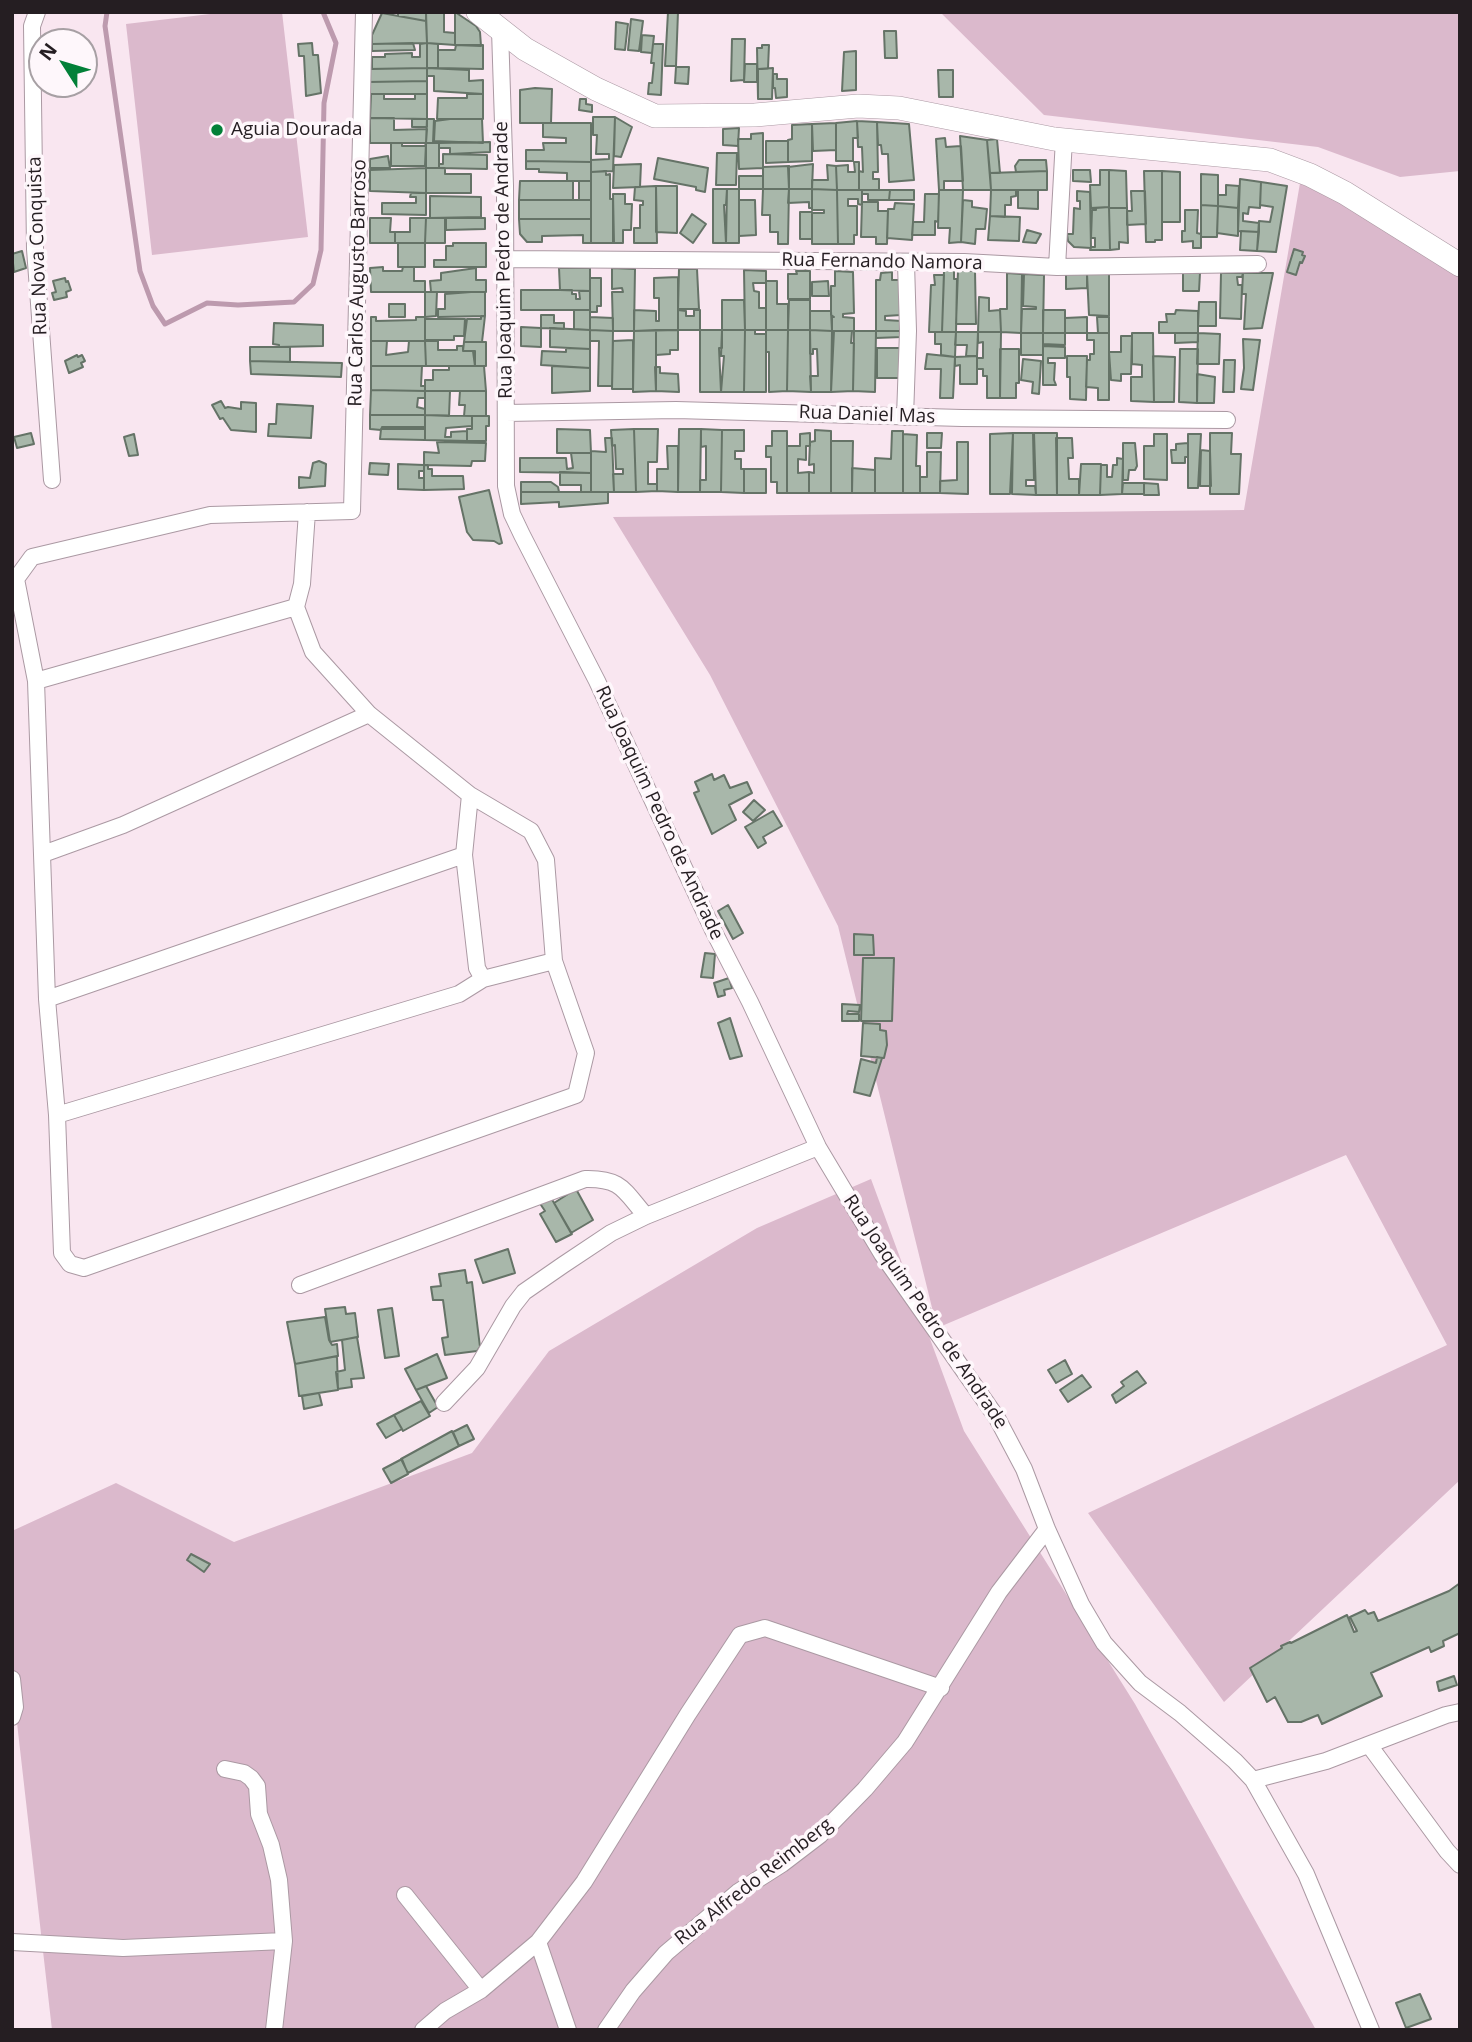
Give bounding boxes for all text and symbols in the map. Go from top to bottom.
north arrow [28,28,98,98]
text: N [33,38,63,66]
place label: Aguia Dourada [231,119,363,141]
street label: Rua Joaquim Pedro de Andrade [490,121,518,399]
marker: Aguia Dourada [209,122,225,138]
street label: Rua Nova Conquista [23,156,53,336]
street label: Rua Carlos Augusto Barroso [344,159,372,407]
street label: Rua Fernando Namora [781,249,983,275]
street label: Rua Daniel Mas [798,401,936,429]
street label: Rua Joaquim Pedro de Andrade [590,682,728,944]
street label: Rua Joaquim Pedro de Andrade [838,1191,1012,1433]
street label: Rua Alfredo Reimberg [671,1813,837,1951]

